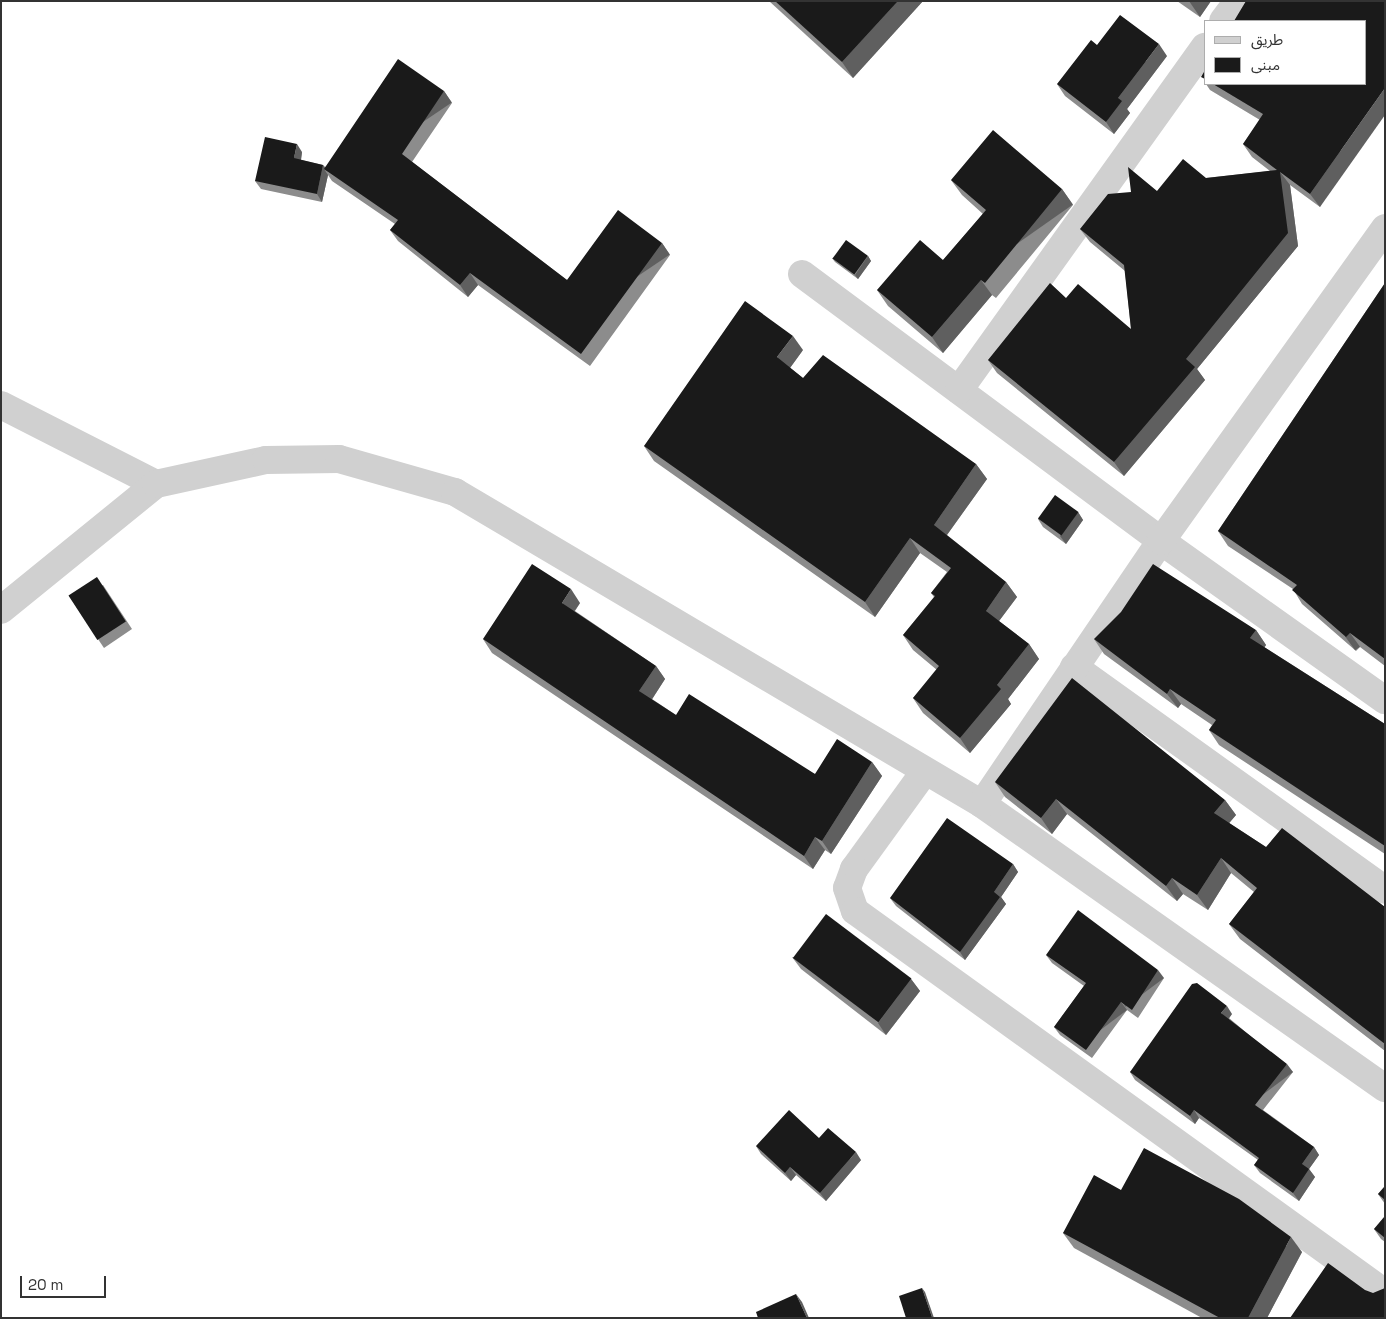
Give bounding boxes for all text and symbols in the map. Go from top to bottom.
legend [1204,20,1366,85]
text: طريق [1251,30,1283,49]
text: مبنى [1251,55,1280,74]
scale bar [22,1266,109,1298]
text: 20 m [28,1275,63,1294]

